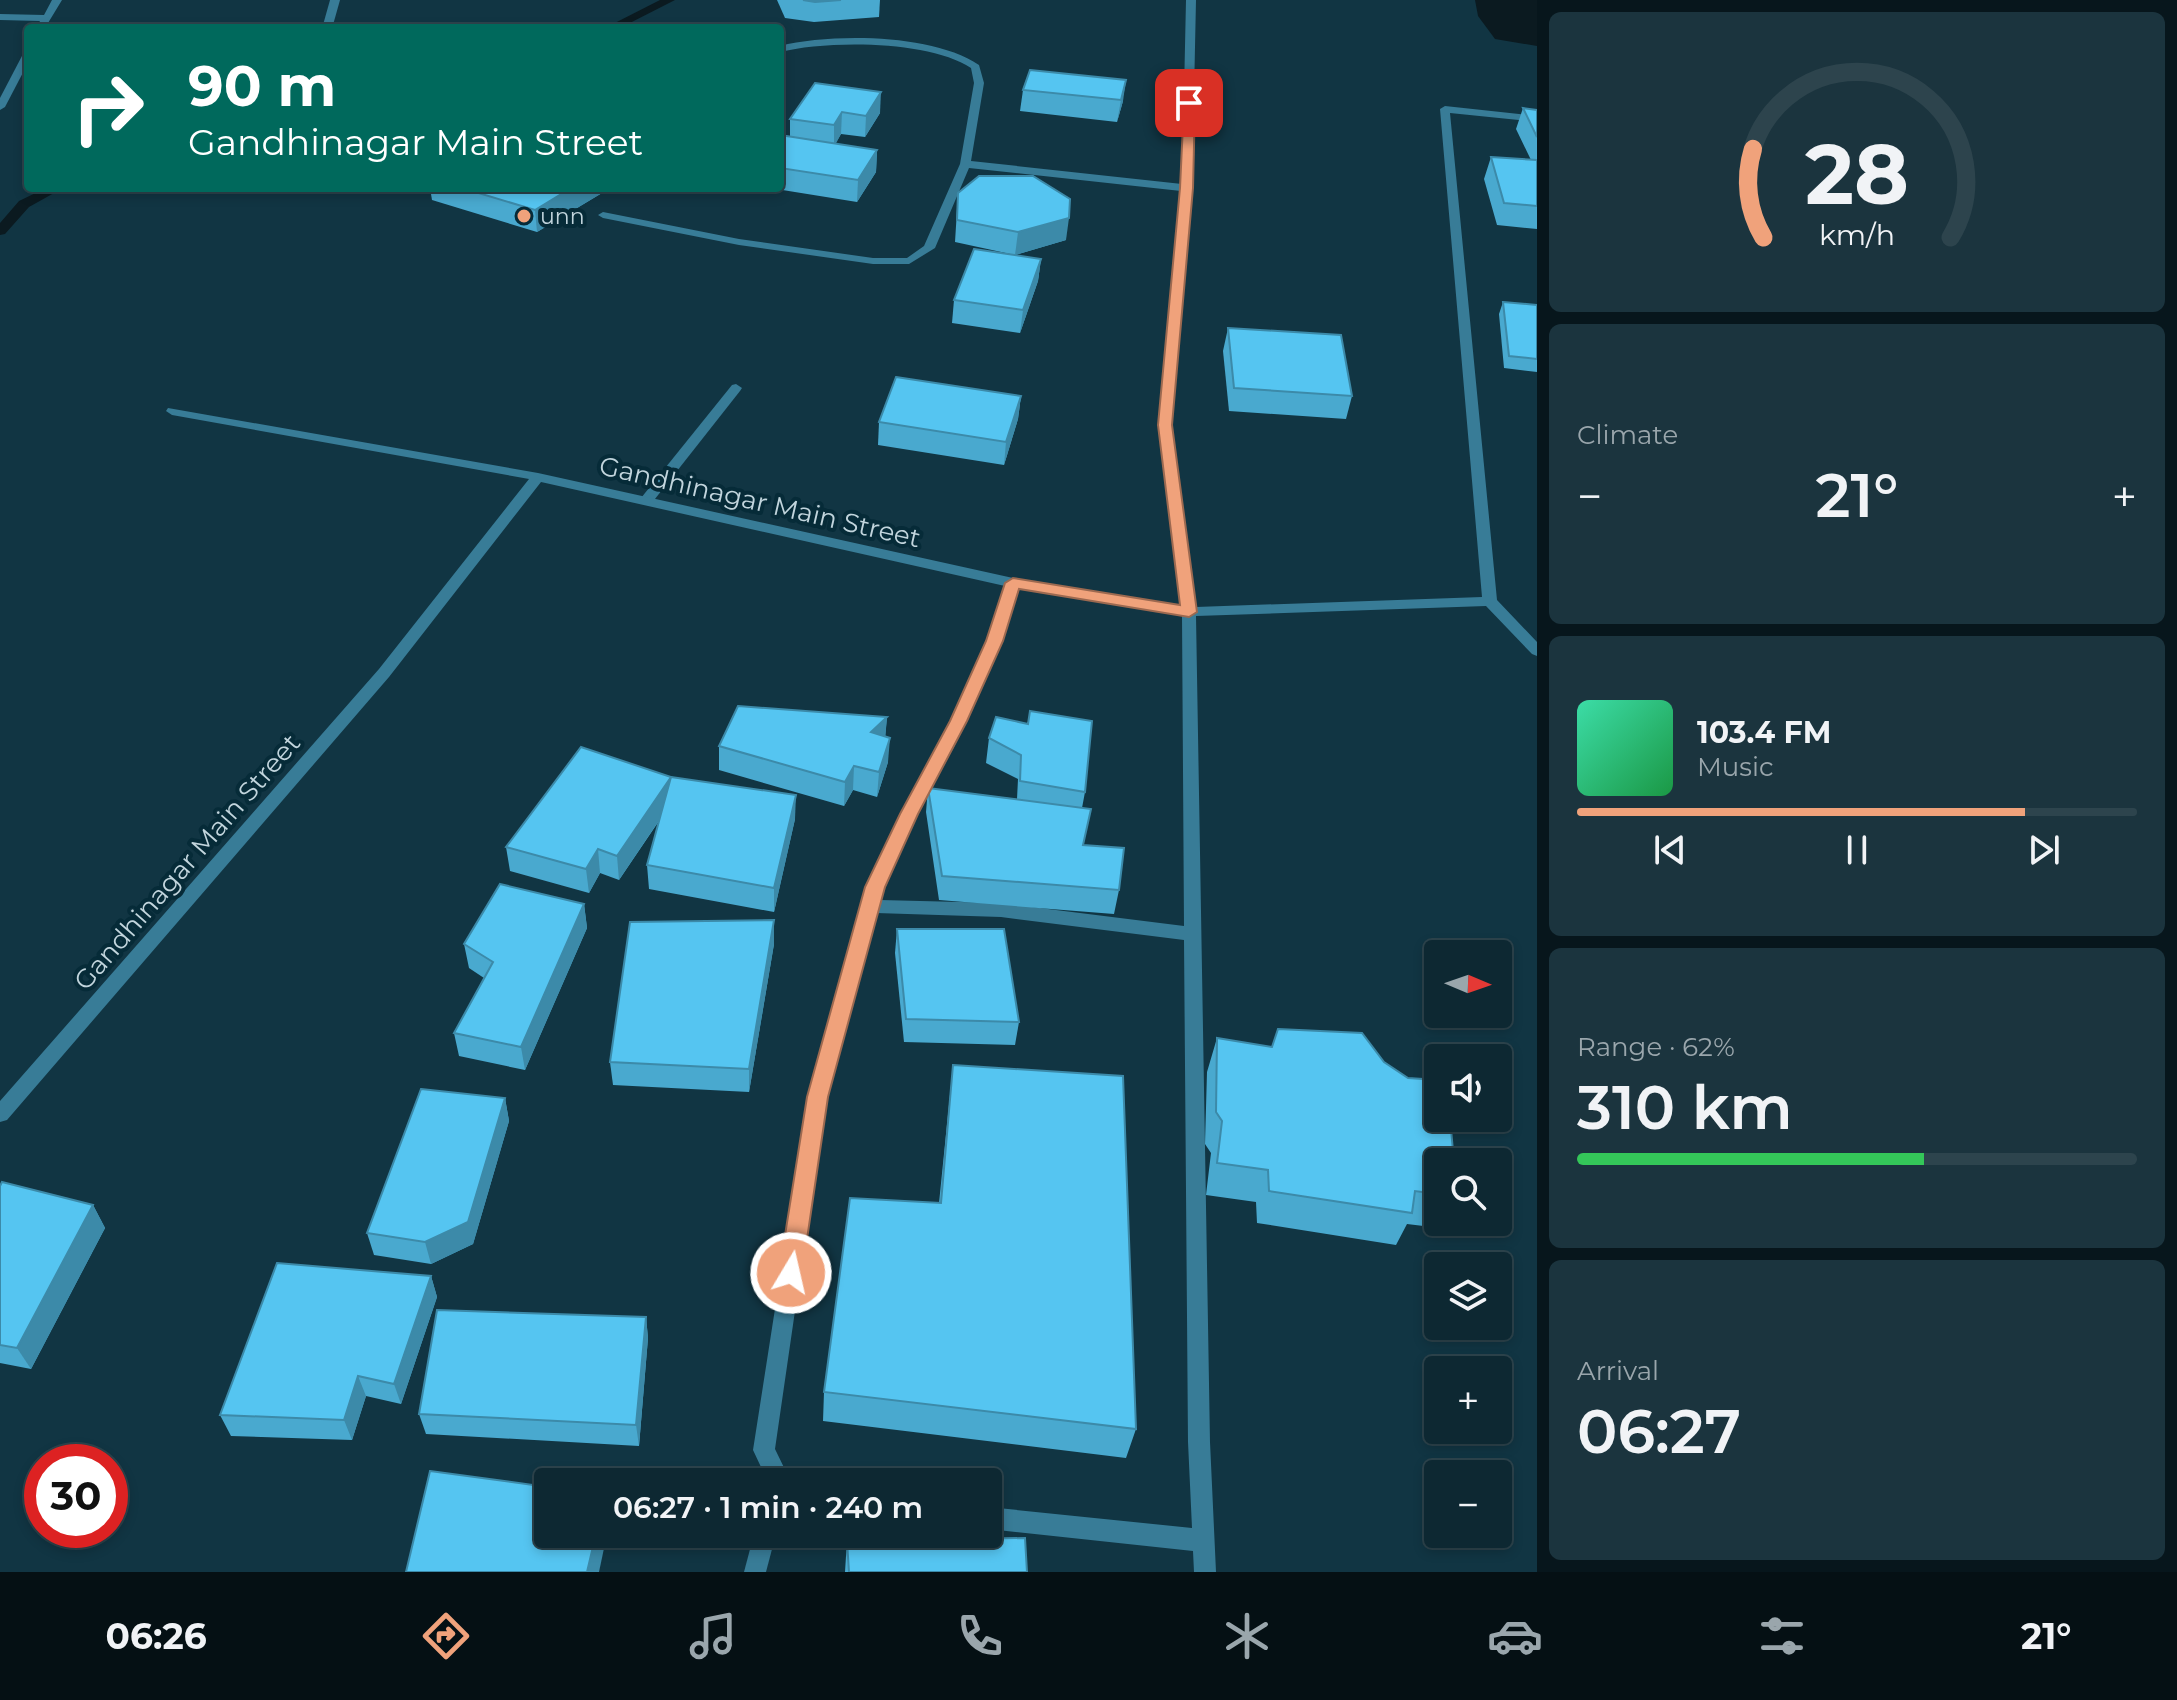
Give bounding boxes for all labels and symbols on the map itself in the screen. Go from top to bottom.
pin [1155,69,1223,137]
place label: unn [540,203,585,230]
marker: unn [515,207,533,225]
street label: Gandhinagar Main Street [596,449,924,555]
street label: Gandhinagar Main Street [67,727,307,997]
north arrow [1424,940,1512,1028]
position arrow [749,1231,833,1315]
speed limit sign: 30 [24,1444,128,1548]

